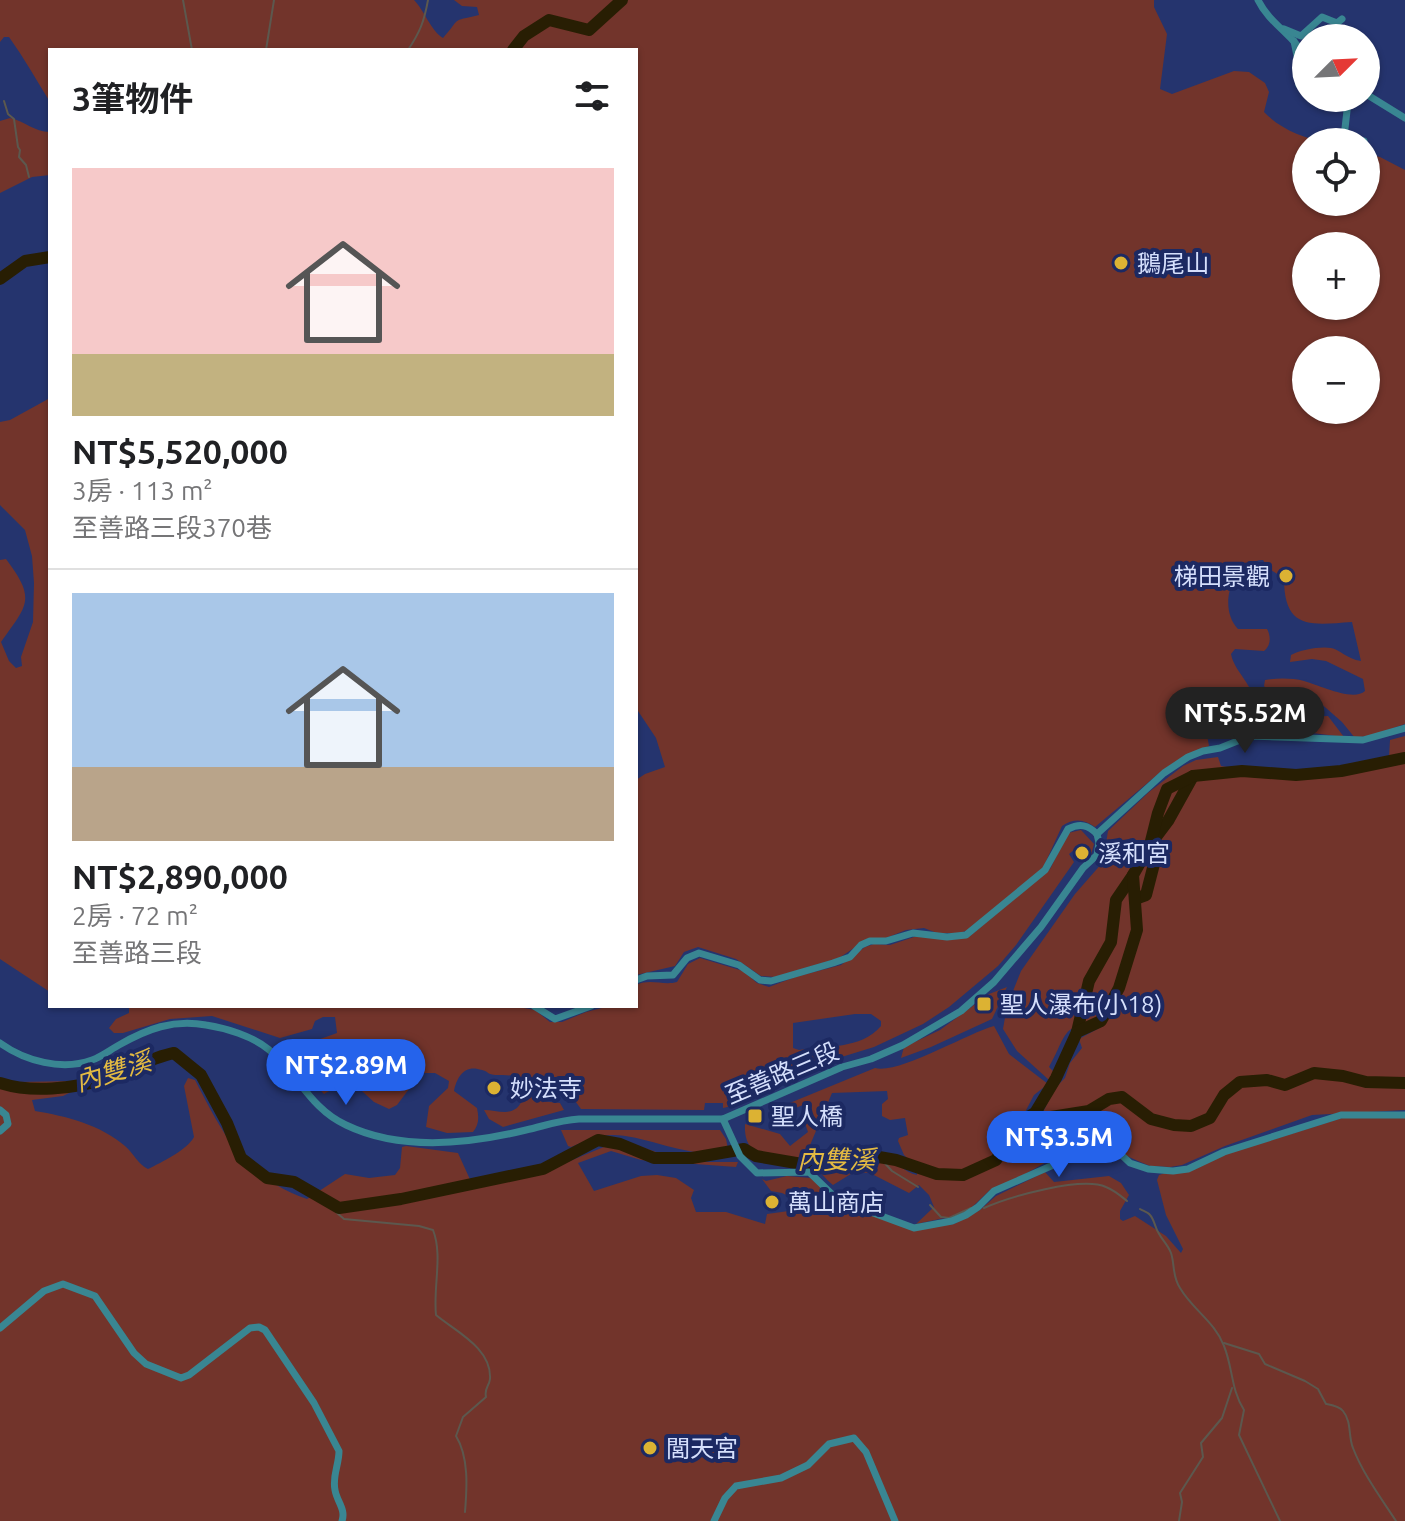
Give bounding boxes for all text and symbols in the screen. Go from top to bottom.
north arrow [1292,24,1380,112]
map controls [1292,24,1380,424]
icon: filters [570,74,614,118]
text: 3筆物件 [72,79,193,117]
button: locate [1292,128,1380,216]
icon: home [271,220,415,364]
button: + [1292,232,1380,320]
place label: 鵝尾山 [1137,250,1209,277]
marker: 鵝尾山 [1112,254,1130,272]
button: − [1292,336,1380,424]
text: NT$5,520,000 [72,432,288,470]
text: 3房 · 113 m² [72,476,213,505]
text: 至善路三段370巷 [72,513,272,542]
place label: 梯田景觀 [1174,563,1270,590]
marker: 梯田景觀 [1277,567,1295,585]
icon: home [271,645,415,789]
pin: NT$5.52M [1162,687,1328,755]
text: NT$5.52M [1183,698,1307,727]
place label: 溪和宮 [1098,840,1170,867]
marker: 溪和宮 [1073,844,1091,862]
text: NT$2,890,000 [72,857,288,895]
text: 2房 · 72 m² [72,901,198,930]
text: 至善路三段 [72,938,202,967]
place label: 聖人瀑布(小18) [1000,991,1162,1018]
marker: 聖人瀑布(小18) [975,995,993,1013]
street label: 至善路三段 [721,1037,843,1109]
pin: NT$2.89M [263,1039,429,1107]
water label: 內雙溪 [71,1045,158,1096]
text: NT$2.89M [284,1050,408,1079]
place label: 妙法寺 [510,1075,582,1102]
marker: 妙法寺 [485,1079,503,1097]
place label: 聖人橋 [771,1103,843,1130]
marker: 聖人橋 [746,1107,764,1125]
pin: NT$3.5M [985,1111,1133,1179]
text: NT$3.5M [1005,1122,1113,1151]
water label: 內雙溪 [797,1145,879,1174]
place label: 萬山商店 [788,1189,884,1216]
marker: 萬山商店 [763,1193,781,1211]
place label: 閭天宮 [666,1435,738,1462]
marker: 閭天宮 [641,1439,659,1457]

